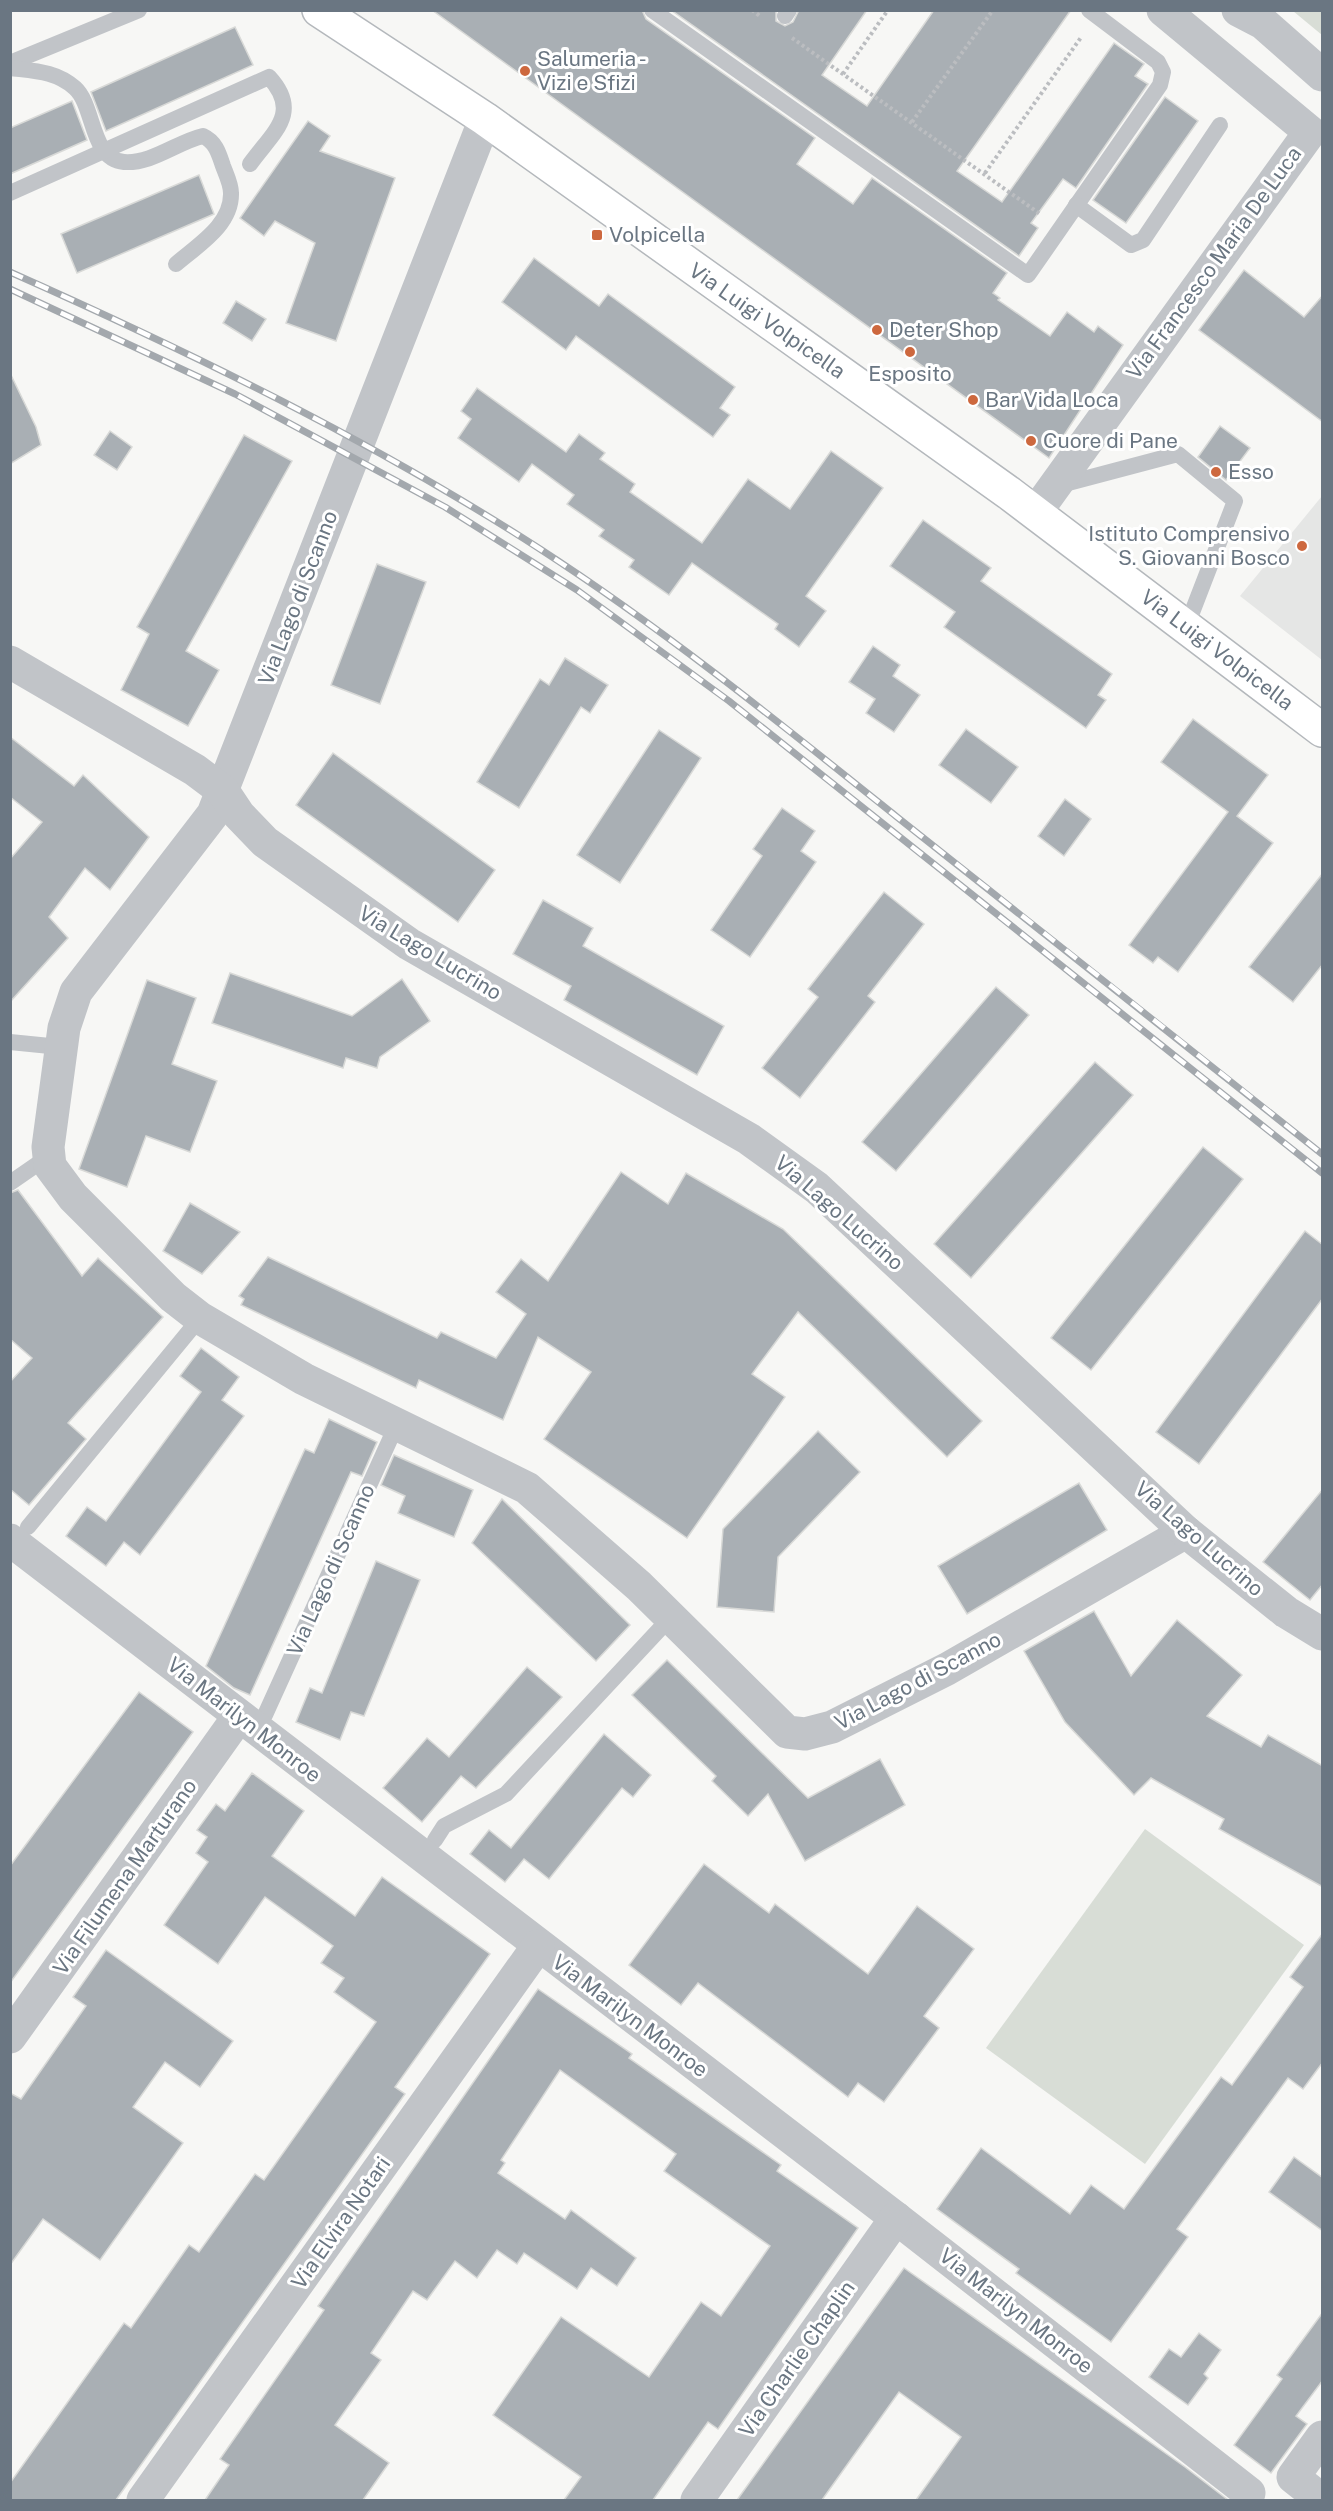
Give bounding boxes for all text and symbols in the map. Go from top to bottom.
place label: Salumeria - Vizi e Sfizi [537,46,647,95]
marker: Salumeria - Vizi e Sfizi [518,64,532,78]
street label: Via Francesco Maria De Luca [1121,142,1306,384]
place label: Volpicella [609,222,705,247]
marker: Volpicella [590,228,604,242]
street label: Via Luigi Volpicella [684,257,850,384]
place label: Deter Shop [889,317,999,342]
marker: Deter Shop [870,323,884,337]
marker: Esposito [903,345,917,359]
place label: Esposito [868,361,952,386]
place label: Bar Vida Loca [985,387,1119,412]
marker: Bar Vida Loca [966,393,980,407]
place label: Cuore di Pane [1043,428,1178,453]
marker: Cuore di Pane [1024,434,1038,448]
place label: Esso [1228,459,1274,484]
marker: Esso [1209,465,1223,479]
street label: Via Lago di Scanno [253,507,342,689]
place label: Istituto Comprensivo S. Giovanni Bosco [1088,521,1290,570]
marker: Istituto Comprensivo S. Giovanni Bosco [1295,539,1309,553]
street label: Via Luigi Volpicella [1136,584,1299,715]
street label: Via Lago Lucrino [354,900,506,1005]
street label: Via Lago Lucrino [770,1150,909,1275]
street label: Via Lago Lucrino [1130,1476,1269,1601]
street label: Via Lago di Scanno [282,1480,380,1659]
street label: Via Lago di Scanno [830,1626,1005,1735]
street label: Via Marilyn Monroe [162,1652,326,1787]
street label: Via Filumena Marturano [48,1774,202,1979]
street label: Via Marilyn Monroe [548,1949,713,2082]
street label: Via Elvira Notari [286,2152,395,2294]
street label: Via Marilyn Monroe [934,2243,1098,2378]
street label: Via Charlie Chaplin [733,2276,860,2442]

